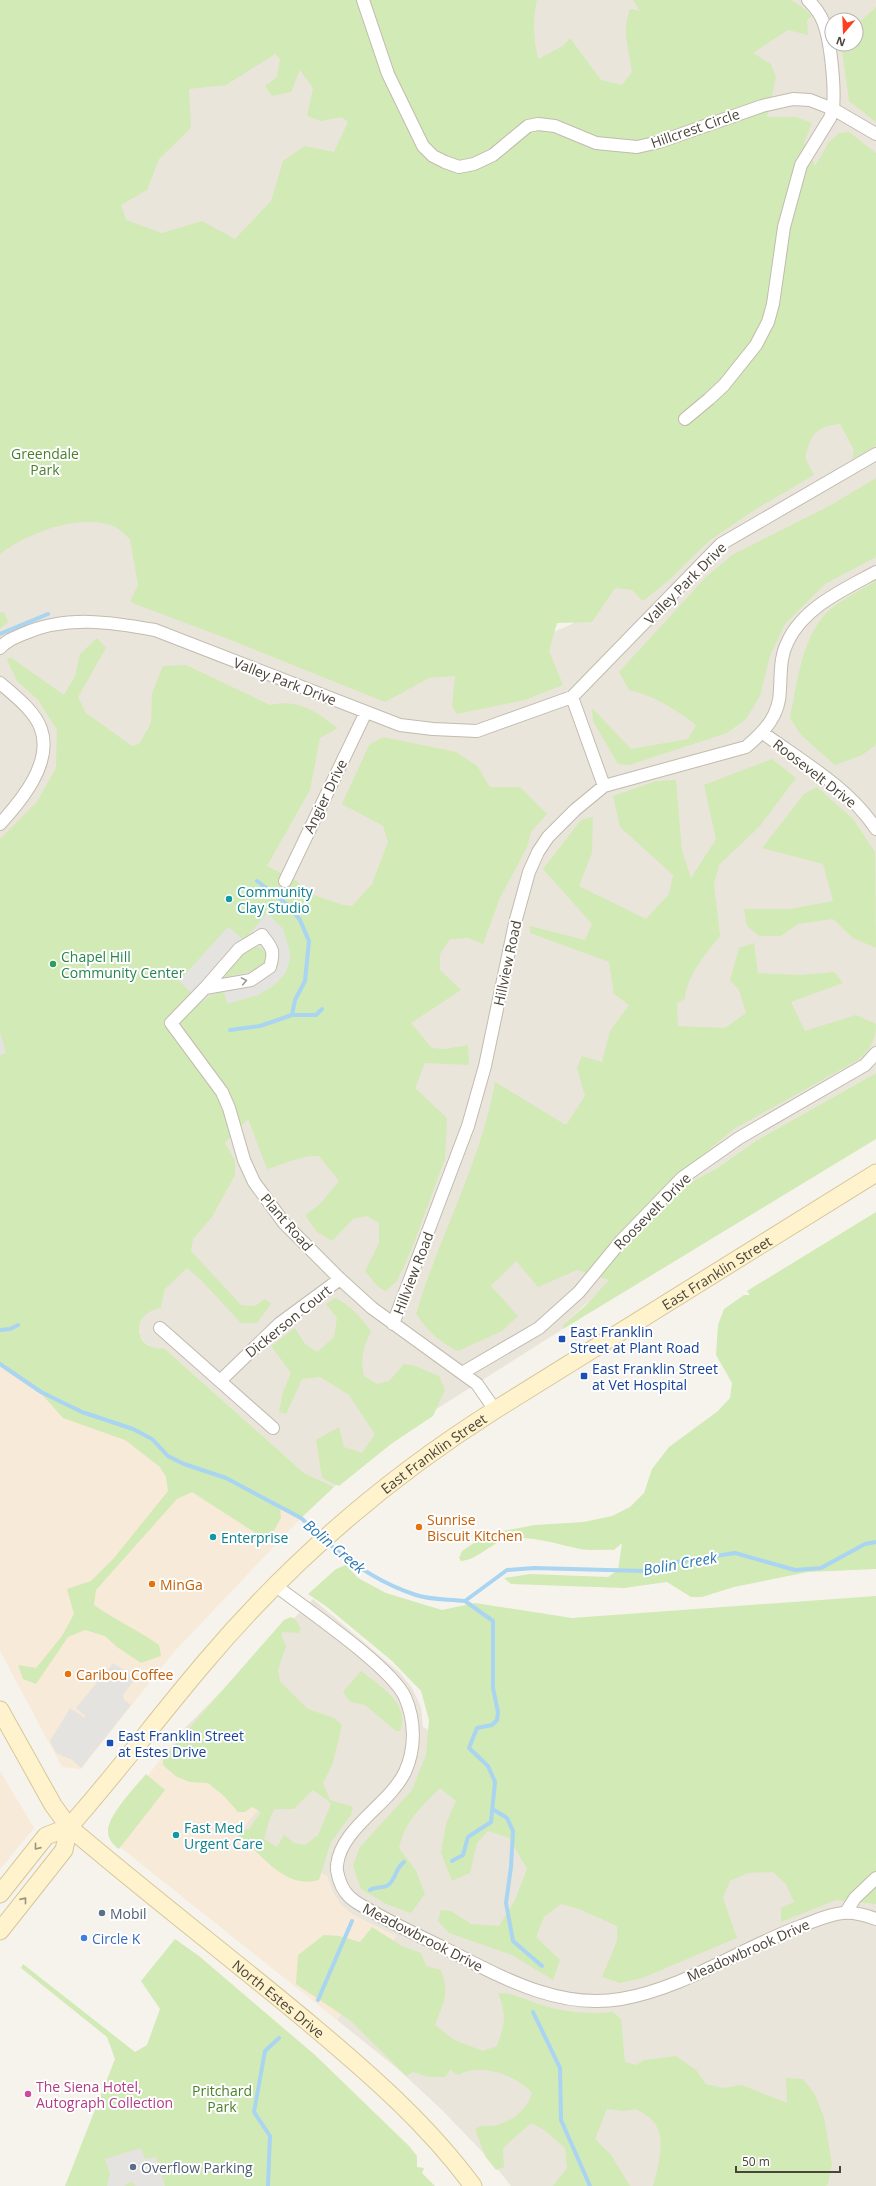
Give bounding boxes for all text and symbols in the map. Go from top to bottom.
north arrow [824,12,864,52]
text: N [834,33,847,50]
street label: Hillcrest Circle [648,104,742,152]
park label: Greendale Park [11,444,79,479]
street label: Valley Park Drive [640,538,730,628]
street label: Valley Park Drive [231,653,339,709]
street label: Roosevelt Drive [769,734,861,812]
street label: Angier Drive [299,756,351,836]
place label: Community Clay Studio [237,882,314,917]
marker: Community Clay Studio [224,894,234,904]
street label: Hillview Road [489,918,525,1008]
place label: Chapel Hill Community Center [61,947,185,982]
marker: Chapel Hill Community Center [48,959,58,969]
one-way arrow [241,977,247,986]
street label: Roosevelt Drive [609,1168,695,1254]
street label: Plant Road [257,1189,317,1255]
street label: Hillview Road [389,1229,437,1317]
street label: East Franklin Street [658,1231,775,1314]
street label: Dickerson Court [241,1281,335,1361]
place label: East Franklin Street at Plant Road [570,1322,700,1357]
marker: East Franklin Street at Plant Road [557,1334,567,1344]
place label: East Franklin Street at Vet Hospital [592,1359,718,1394]
marker: East Franklin Street at Vet Hospital [579,1371,589,1381]
street label: East Franklin Street [376,1409,490,1497]
place label: Sunrise Biscuit Kitchen [427,1510,523,1545]
water label: Bolin Creek [300,1514,371,1578]
marker: Sunrise Biscuit Kitchen [414,1522,424,1532]
place label: Enterprise [221,1528,288,1547]
marker: Enterprise [208,1532,218,1542]
water label: Bolin Creek [642,1547,719,1579]
place label: MinGa [160,1575,203,1594]
marker: MinGa [147,1579,157,1589]
place label: Caribou Coffee [76,1665,174,1684]
marker: Caribou Coffee [63,1669,73,1679]
place label: East Franklin Street at Estes Drive [118,1726,244,1761]
marker: East Franklin Street at Estes Drive [105,1738,115,1748]
place label: Fast Med Urgent Care [184,1818,263,1853]
marker: Fast Med Urgent Care [171,1830,181,1840]
one-way arrow [35,1843,42,1850]
one-way arrow [20,1898,27,1905]
street label: Meadowbrook Drive [360,1898,486,1976]
place label: Mobil [110,1904,147,1923]
marker: Mobil [97,1908,107,1918]
street label: Meadowbrook Drive [684,1914,812,1986]
place label: Circle K [92,1929,141,1948]
marker: Circle K [79,1933,89,1943]
street label: North Estes Drive [229,1955,329,2042]
place label: The Siena Hotel, Autograph Collection [36,2077,173,2112]
park label: Pritchard Park [192,2081,252,2116]
marker: The Siena Hotel, Autograph Collection [23,2089,33,2099]
scale bar [736,2148,840,2174]
text: 50 m [742,2153,770,2170]
place label: Overflow Parking [141,2158,253,2177]
marker: Overflow Parking [128,2162,138,2172]

